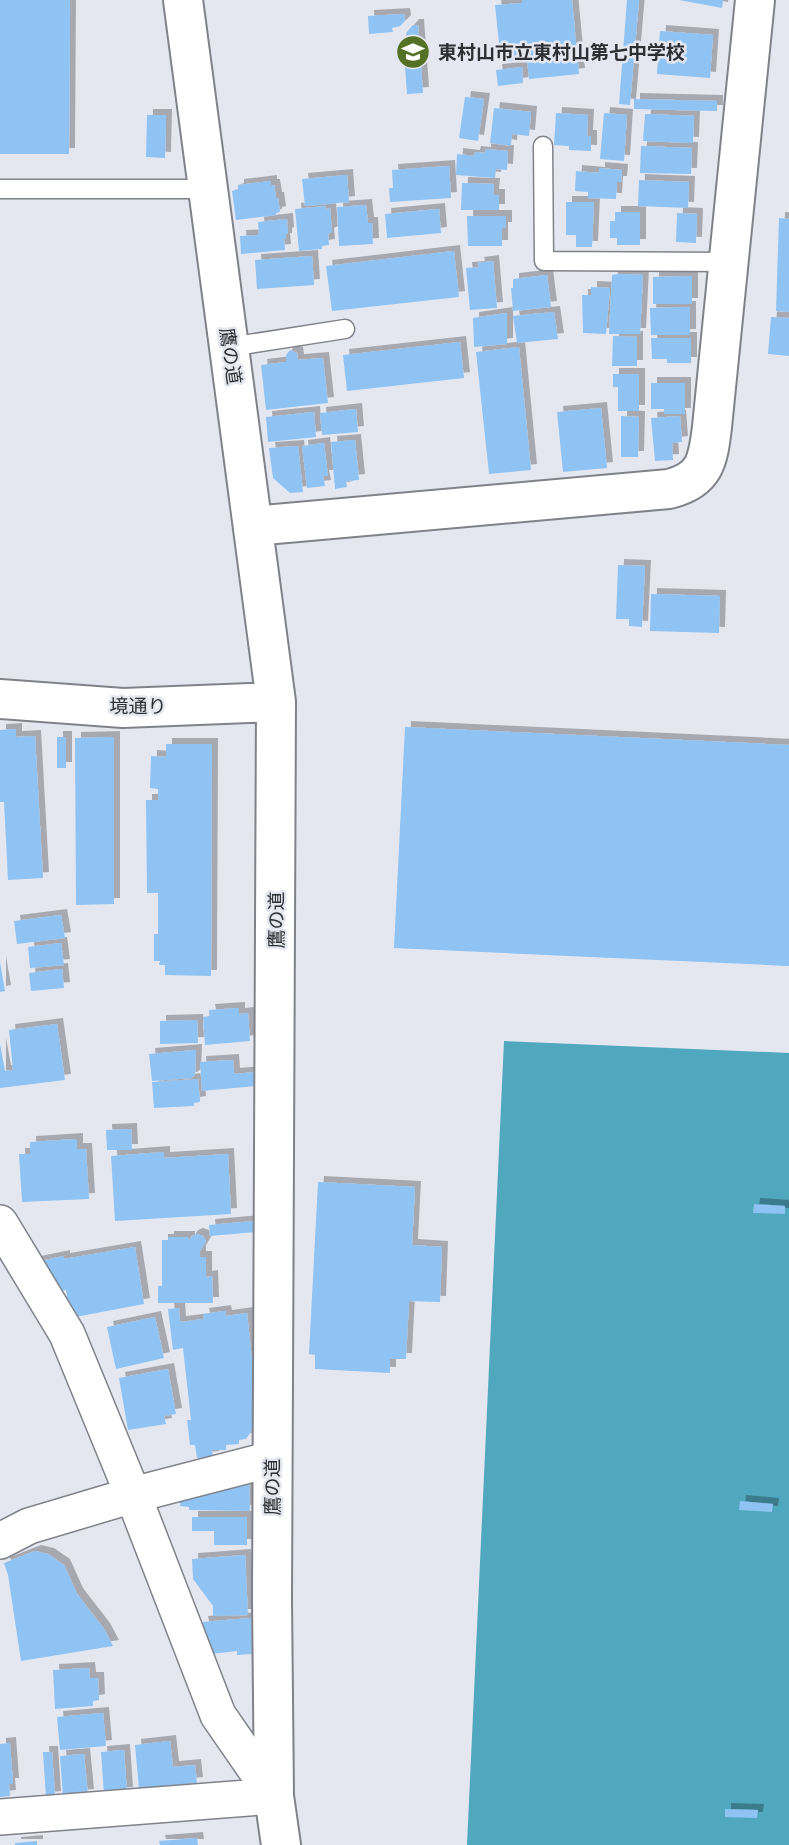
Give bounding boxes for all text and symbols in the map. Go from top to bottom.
school or university icon: 東村山市立東村山第七中学校 [394,33,432,71]
place label: 東村山市立東村山第七中学校 [438,40,685,63]
street label: 鷹の道 [216,326,247,386]
street label: 境通り [109,694,167,717]
street label: 鷹の道 [264,891,287,949]
street label: 鷹の道 [260,1458,283,1516]

